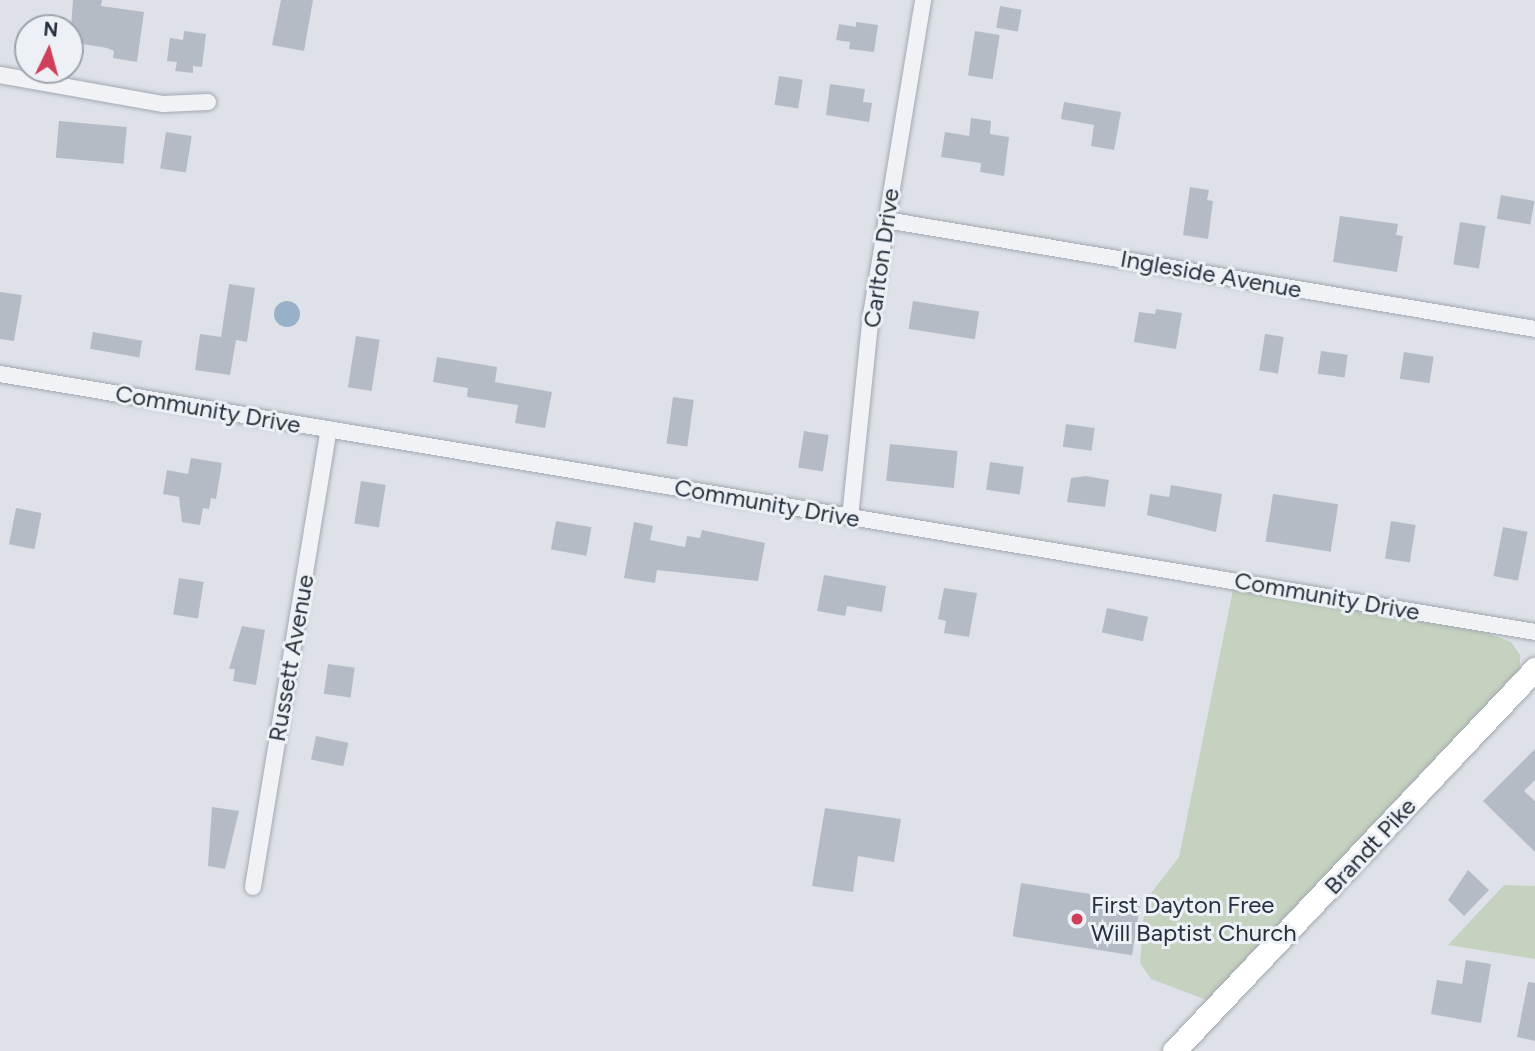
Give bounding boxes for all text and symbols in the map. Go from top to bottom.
north arrow [14,14,84,84]
text: N [42,17,59,42]
street label: Carlton Drive [857,186,905,330]
street label: Ingleside Avenue [1118,244,1304,304]
street label: Community Drive [113,379,303,439]
street label: Community Drive [672,473,862,533]
street label: Community Drive [1232,566,1422,626]
street label: Russett Avenue [262,572,320,744]
street label: Brandt Pike [1318,792,1422,900]
place label: First Dayton Free Will Baptist Church [1091,891,1297,947]
marker: First Dayton Free Will Baptist Church [1069,911,1085,927]

